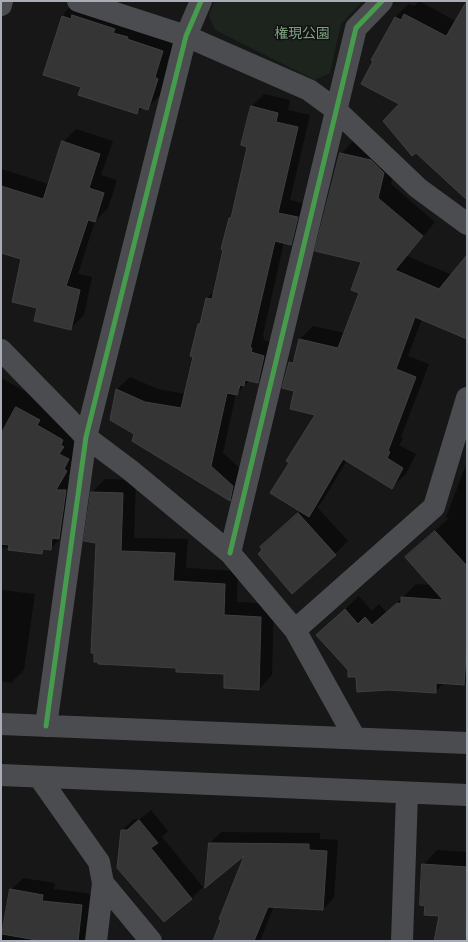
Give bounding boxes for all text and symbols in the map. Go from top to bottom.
park label: 権現公園 [274,27,330,43]

